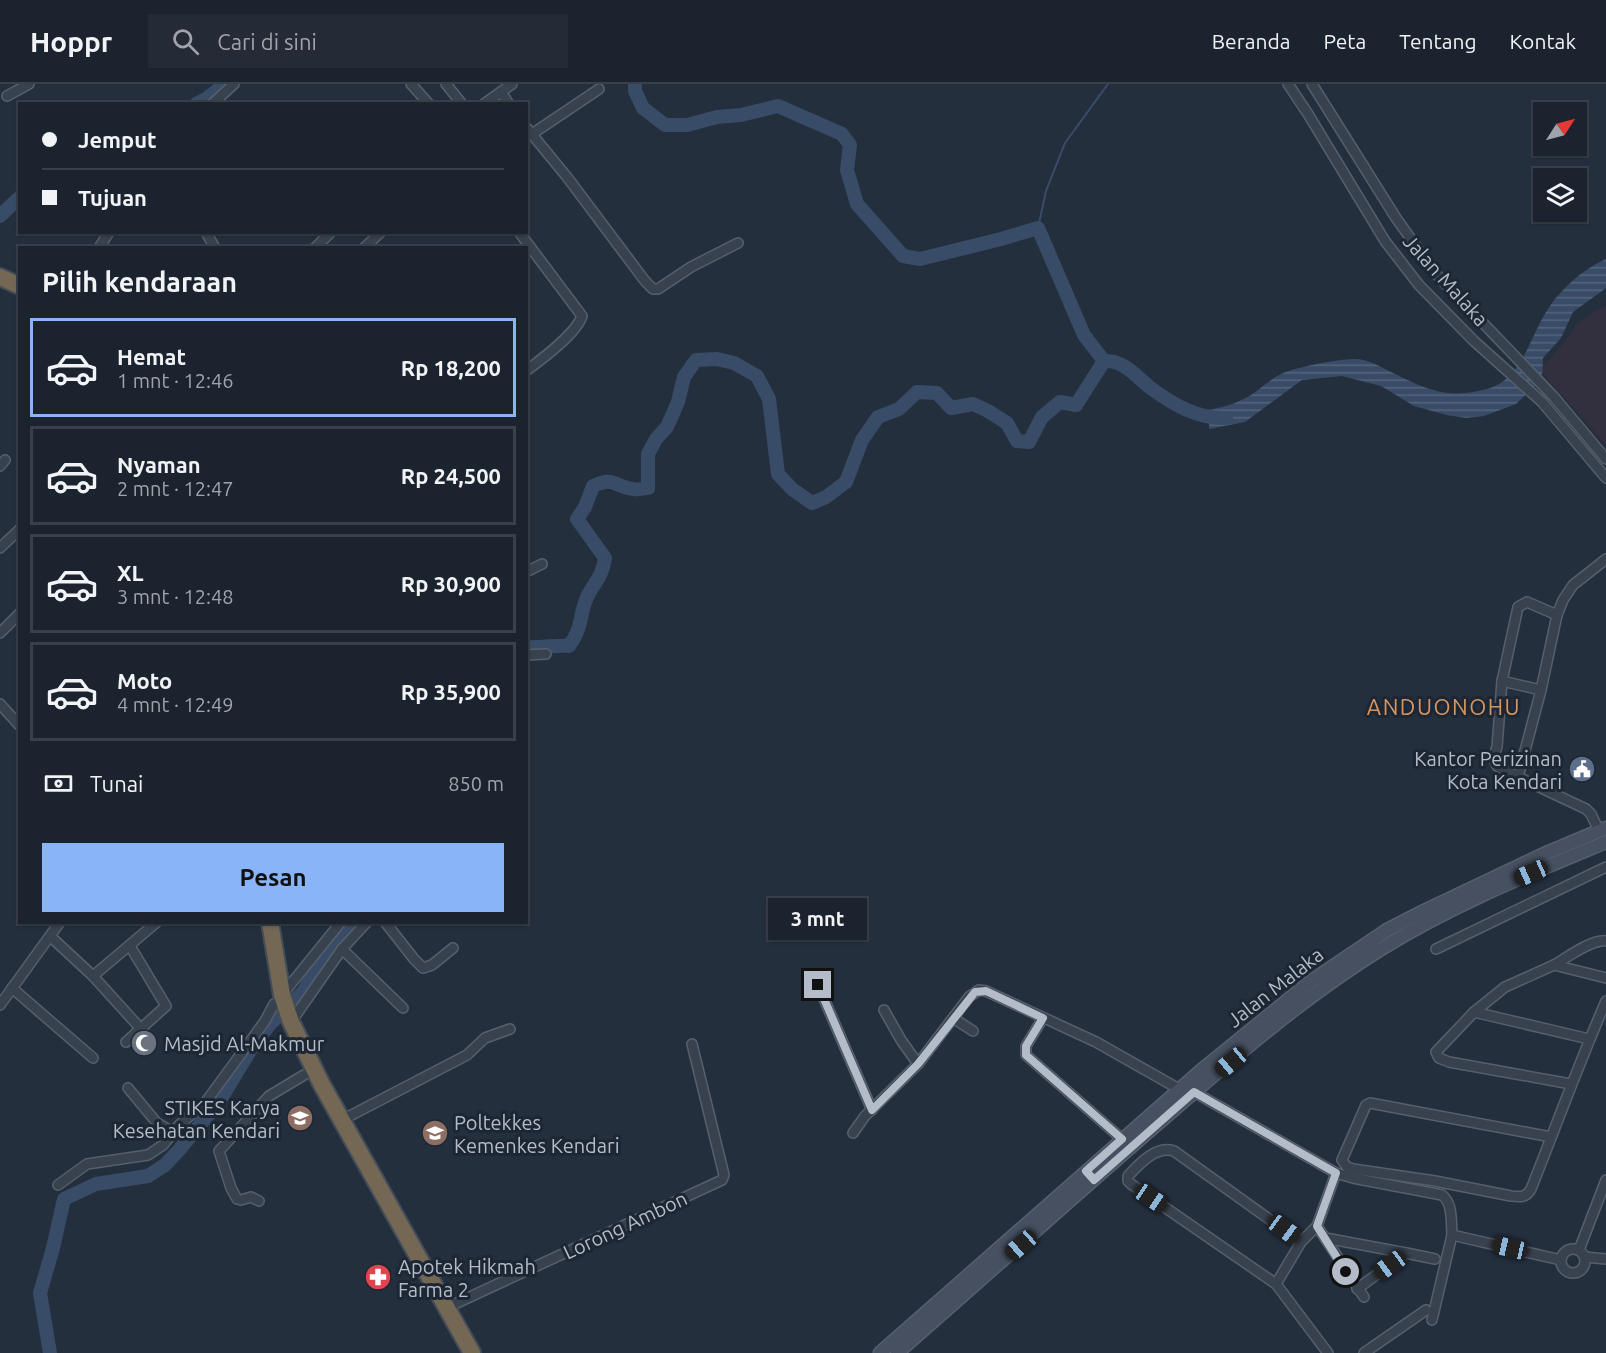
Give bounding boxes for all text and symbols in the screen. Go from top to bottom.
search box [148,14,568,68]
icon: search [169,25,202,58]
text: Hoppr [30,26,112,57]
text: Cari di sini [217,29,317,54]
text: Beranda [1212,29,1291,53]
text: Peta [1324,29,1366,53]
text: Tentang [1399,29,1477,53]
text: Kontak [1510,29,1576,53]
north arrow [1533,102,1587,156]
map controls [1533,102,1587,222]
text: Jemput [78,127,157,152]
button: layers [1533,168,1587,222]
text: Tujuan [78,185,147,210]
street label: Jalan Malaka [1399,229,1493,331]
text: Pilih kendaraan [42,267,237,297]
icon: car [45,341,99,395]
text: Hemat [117,344,186,369]
text: Rp 18,200 [401,355,501,380]
text: 1 mnt · 12:46 [117,369,234,392]
icon: car [45,449,99,503]
text: Nyaman [117,452,201,477]
text: Rp 24,500 [401,463,501,488]
text: 2 mnt · 12:47 [117,477,234,500]
icon: car [45,557,99,611]
text: XL [117,560,144,585]
text: Rp 30,900 [401,571,501,596]
text: 3 mnt · 12:48 [117,585,234,608]
icon: car [45,665,99,719]
text: Moto [117,668,172,693]
text: Rp 35,900 [401,679,501,704]
text: 4 mnt · 12:49 [117,693,234,716]
district label: ANDUONOHU [1367,694,1521,719]
place label: Kantor Perizinan Kota Kendari [1414,747,1562,793]
public building icon: Kantor Perizinan Kota Kendari [1567,754,1597,784]
icon: cash [42,767,75,800]
text: Tunai [90,771,143,796]
text: 850 m [448,772,504,795]
button: Pesan [42,843,504,912]
car [1511,857,1551,889]
callout: 3 mnt [768,898,868,940]
text: 3 mnt [791,907,844,930]
street label: Jalan Malaka [1223,942,1327,1032]
route end [804,971,831,998]
mosque icon: Masjid Al-Makmur [129,1028,159,1058]
place label: Masjid Al-Makmur [164,1032,325,1055]
car [1211,1044,1251,1080]
place label: STIKES Karya Kesehatan Kendari [113,1096,280,1142]
school or university icon: STIKES Karya Kesehatan Kendari [285,1103,315,1133]
place label: Poltekkes Kemenkes Kendari [454,1111,620,1157]
school or university icon: Poltekkes Kemenkes Kendari [420,1118,450,1148]
car [1131,1180,1171,1216]
street label: Lorong Ambon [560,1186,690,1264]
car [1264,1211,1304,1247]
car [1002,1226,1040,1264]
car [1490,1235,1530,1261]
car [1370,1247,1410,1283]
place label: Apotek Hikmah Farma 2 [398,1255,536,1301]
route start [1332,1258,1359,1285]
pharmacy icon: Apotek Hikmah Farma 2 [363,1262,393,1292]

